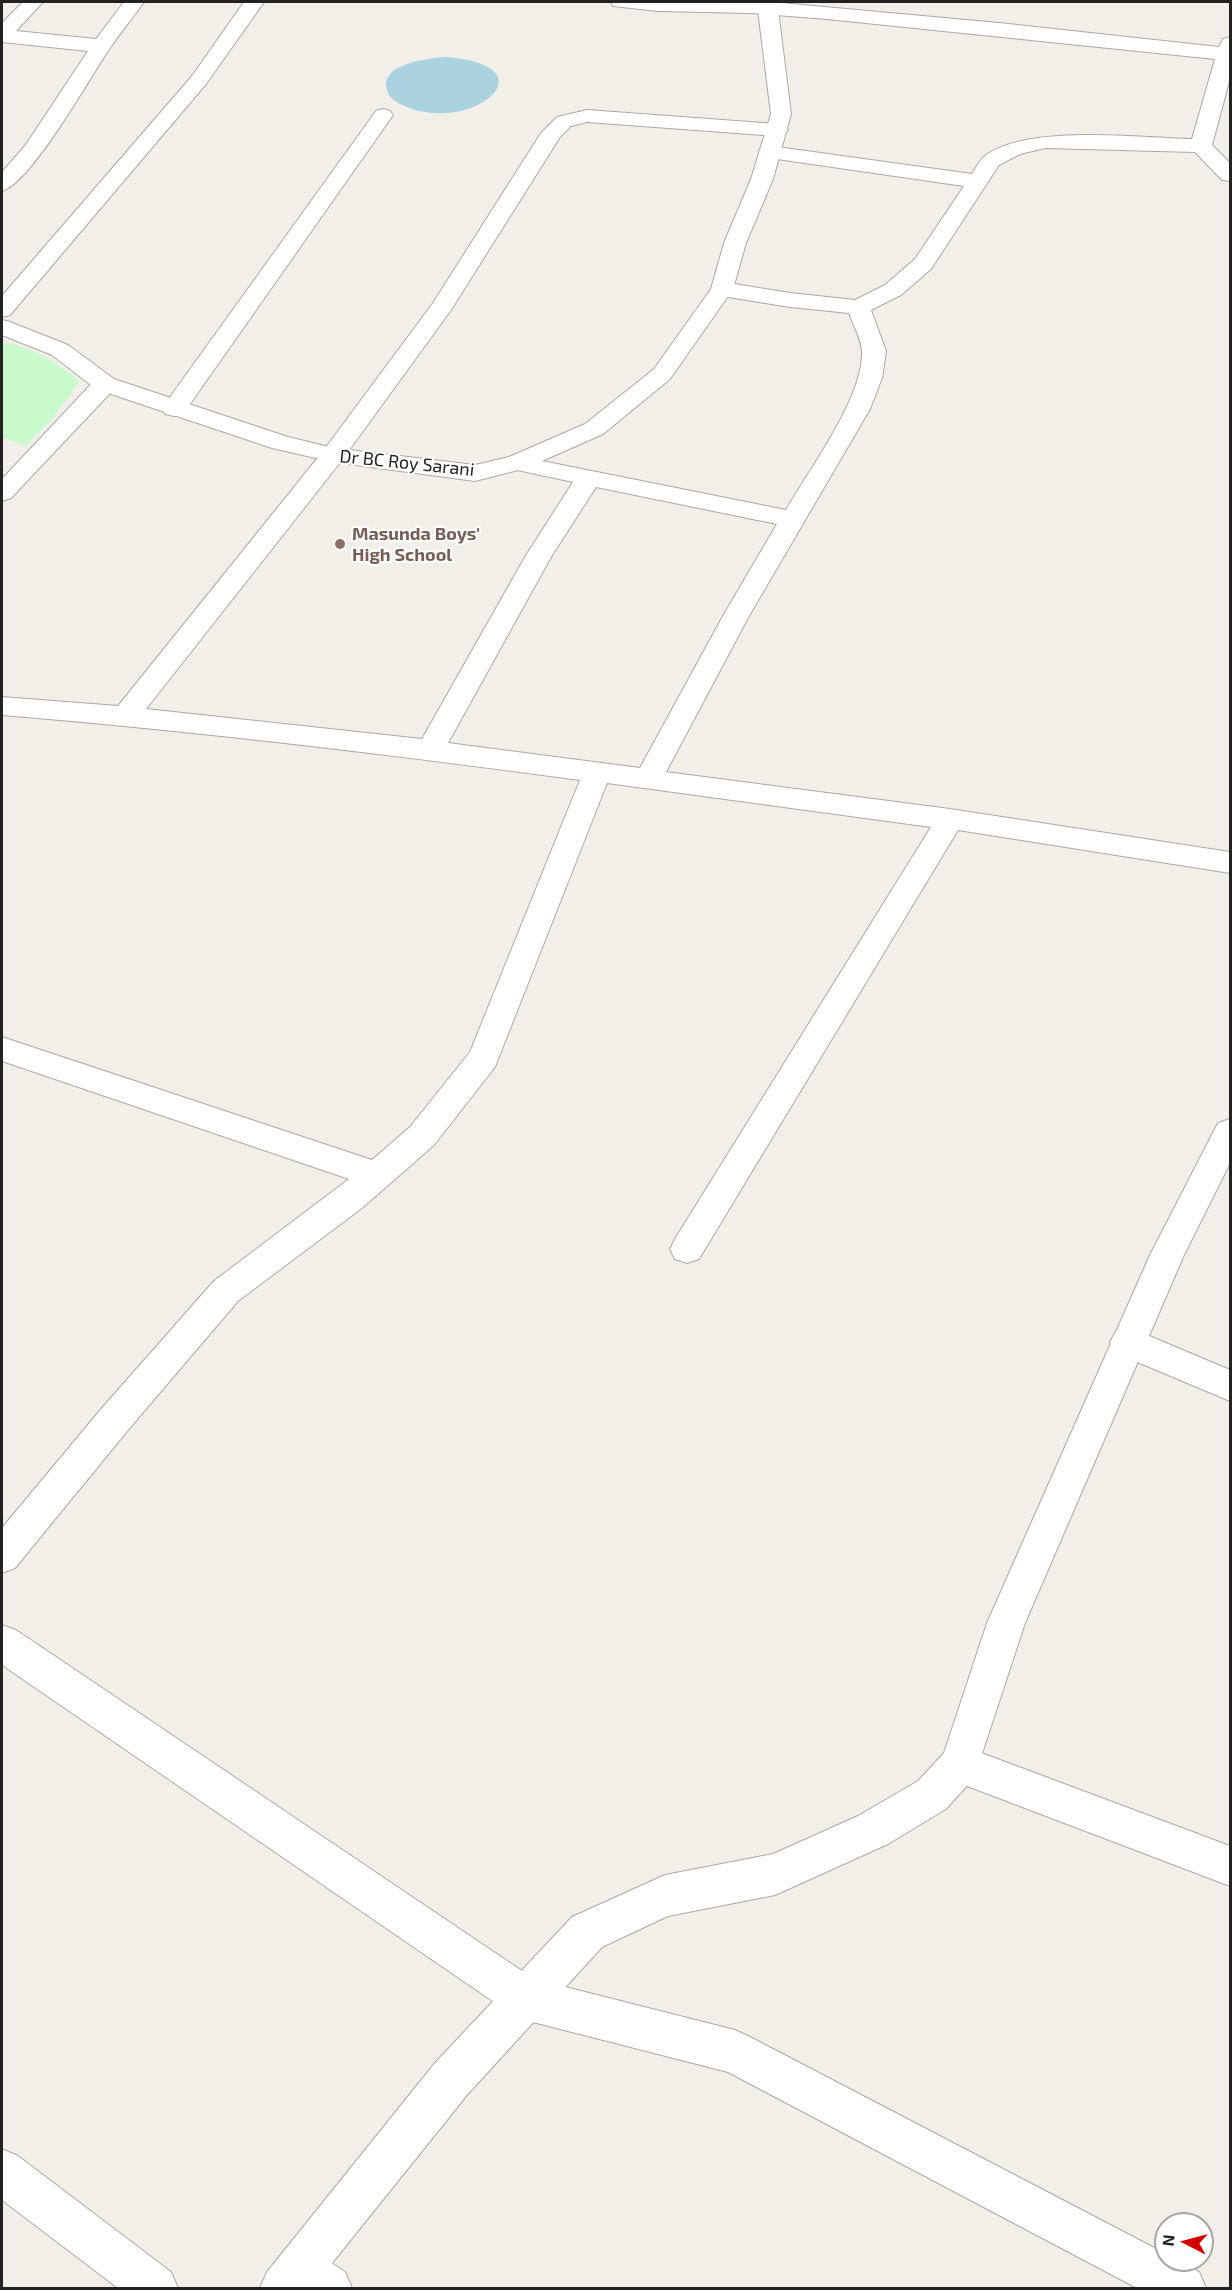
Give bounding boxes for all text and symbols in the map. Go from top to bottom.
street label: Dr BC Roy Sarani [339,445,475,481]
place label: Masunda Boys' High School [352,523,480,566]
marker: Masunda Boys' High School [333,537,347,551]
north arrow [1154,2212,1214,2272]
text: N [1158,2234,1178,2247]

